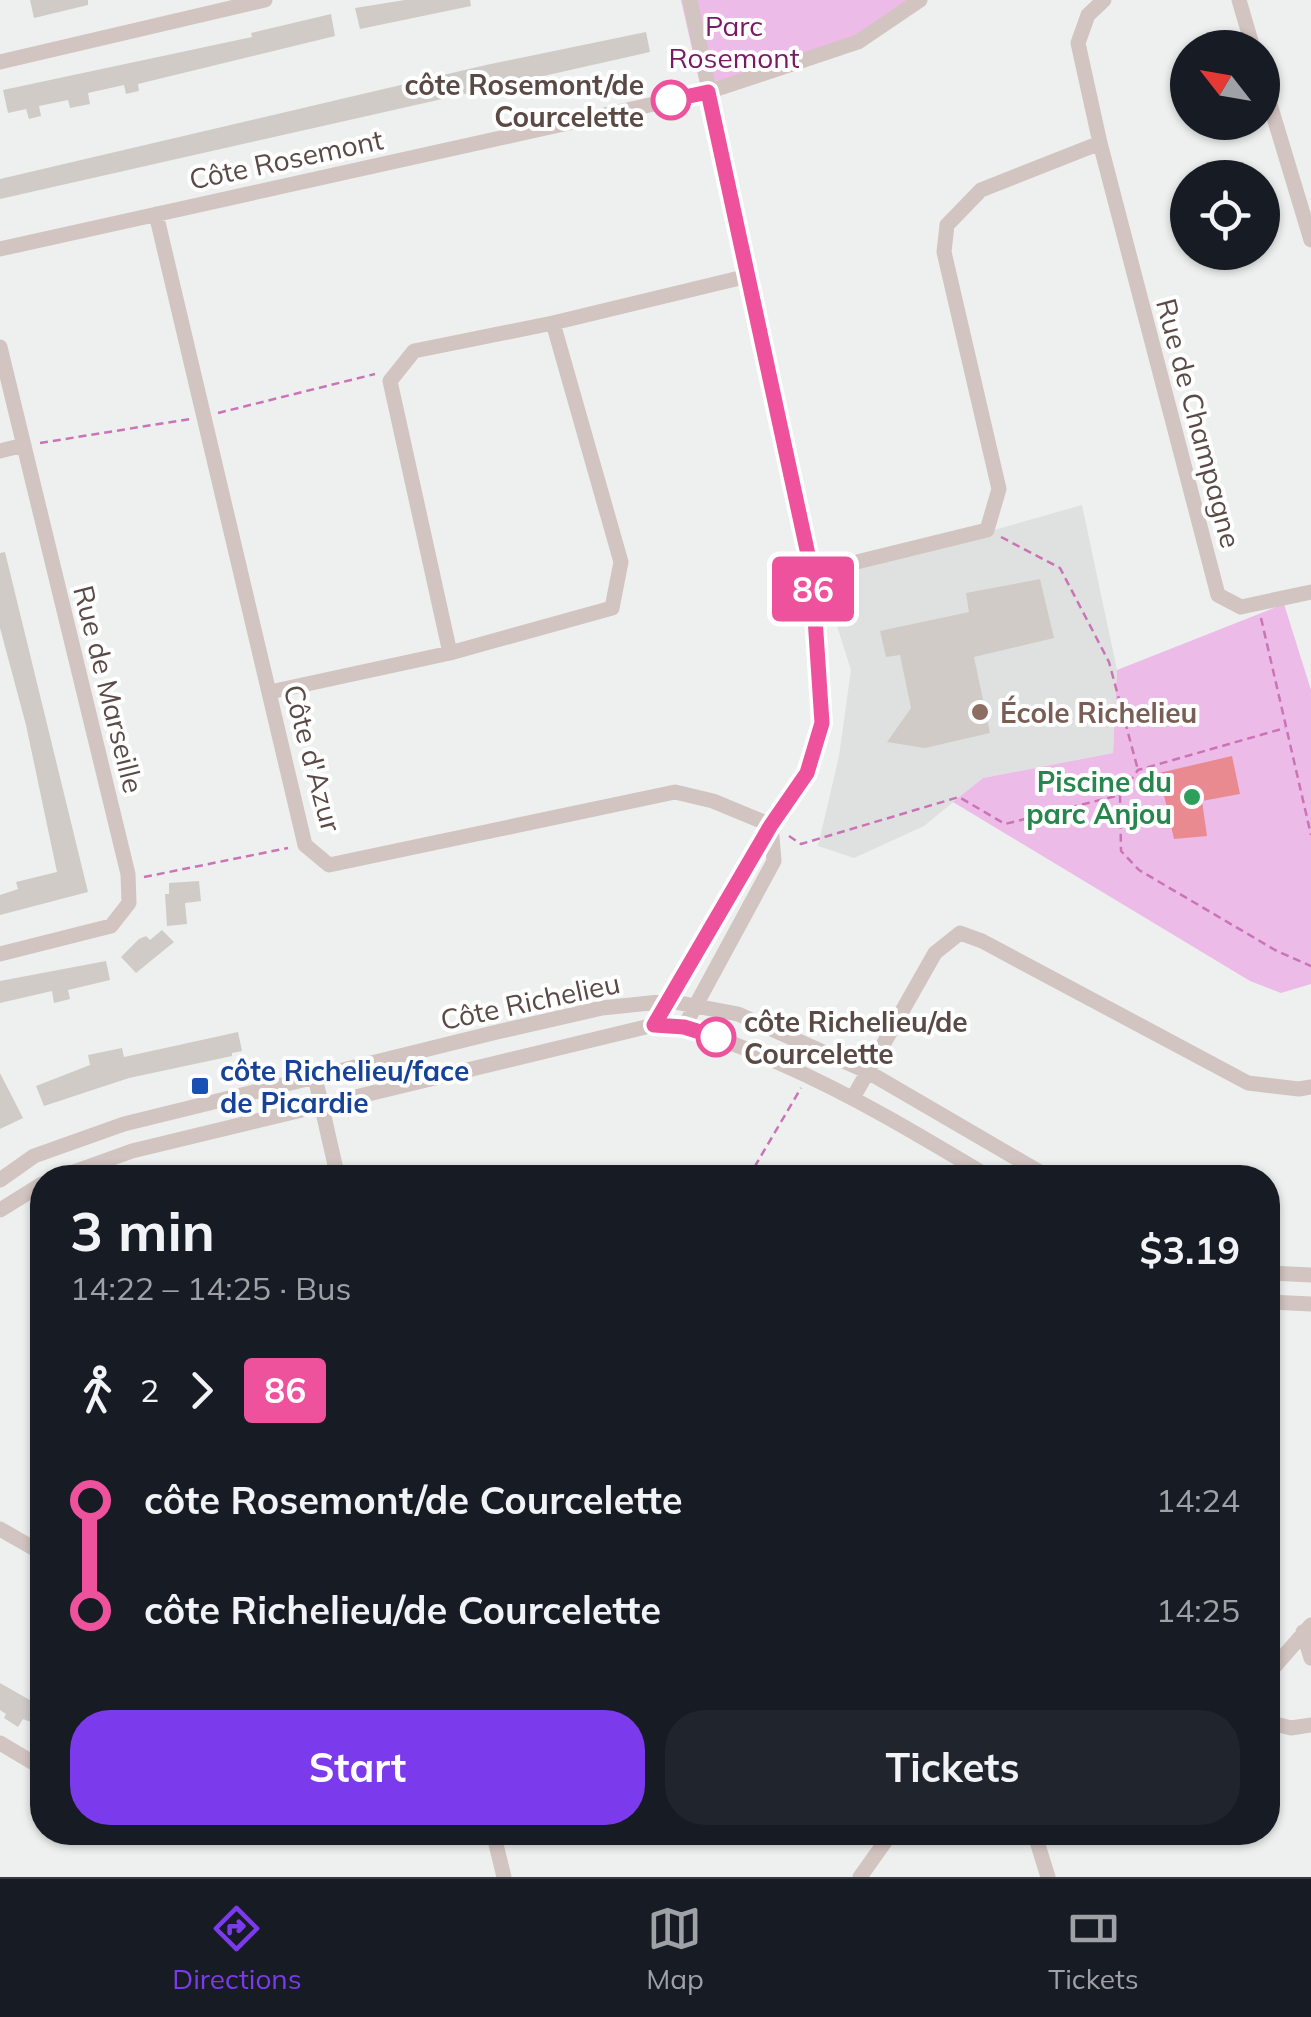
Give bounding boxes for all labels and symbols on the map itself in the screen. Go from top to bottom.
park label: Parc Rosemont [669,8,800,75]
north arrow [1170,30,1280,140]
place label: côte Rosemont/de Courcelette [404,67,644,134]
marker: côte Rosemont/de Courcelette [652,81,690,119]
street label: Côte Rosemont [186,121,386,197]
street label: Rue de Champagne [1149,295,1249,551]
line badge: 86 [768,556,858,622]
street label: Rue de Marseille [66,582,152,796]
street label: Côte d'Azur [277,681,350,836]
place label: École Richelieu [1000,695,1197,730]
marker: École Richelieu [969,701,991,723]
place label: Piscine du parc Anjou [1026,764,1172,831]
marker: Piscine du parc Anjou [1181,786,1203,808]
street label: Côte Richelieu [437,965,623,1037]
place label: côte Richelieu/de Courcelette [744,1004,968,1071]
marker: côte Richelieu/de Courcelette [697,1018,735,1056]
place label: côte Richelieu/face de Picardie [220,1053,469,1120]
marker: côte Richelieu/face de Picardie [189,1075,211,1097]

